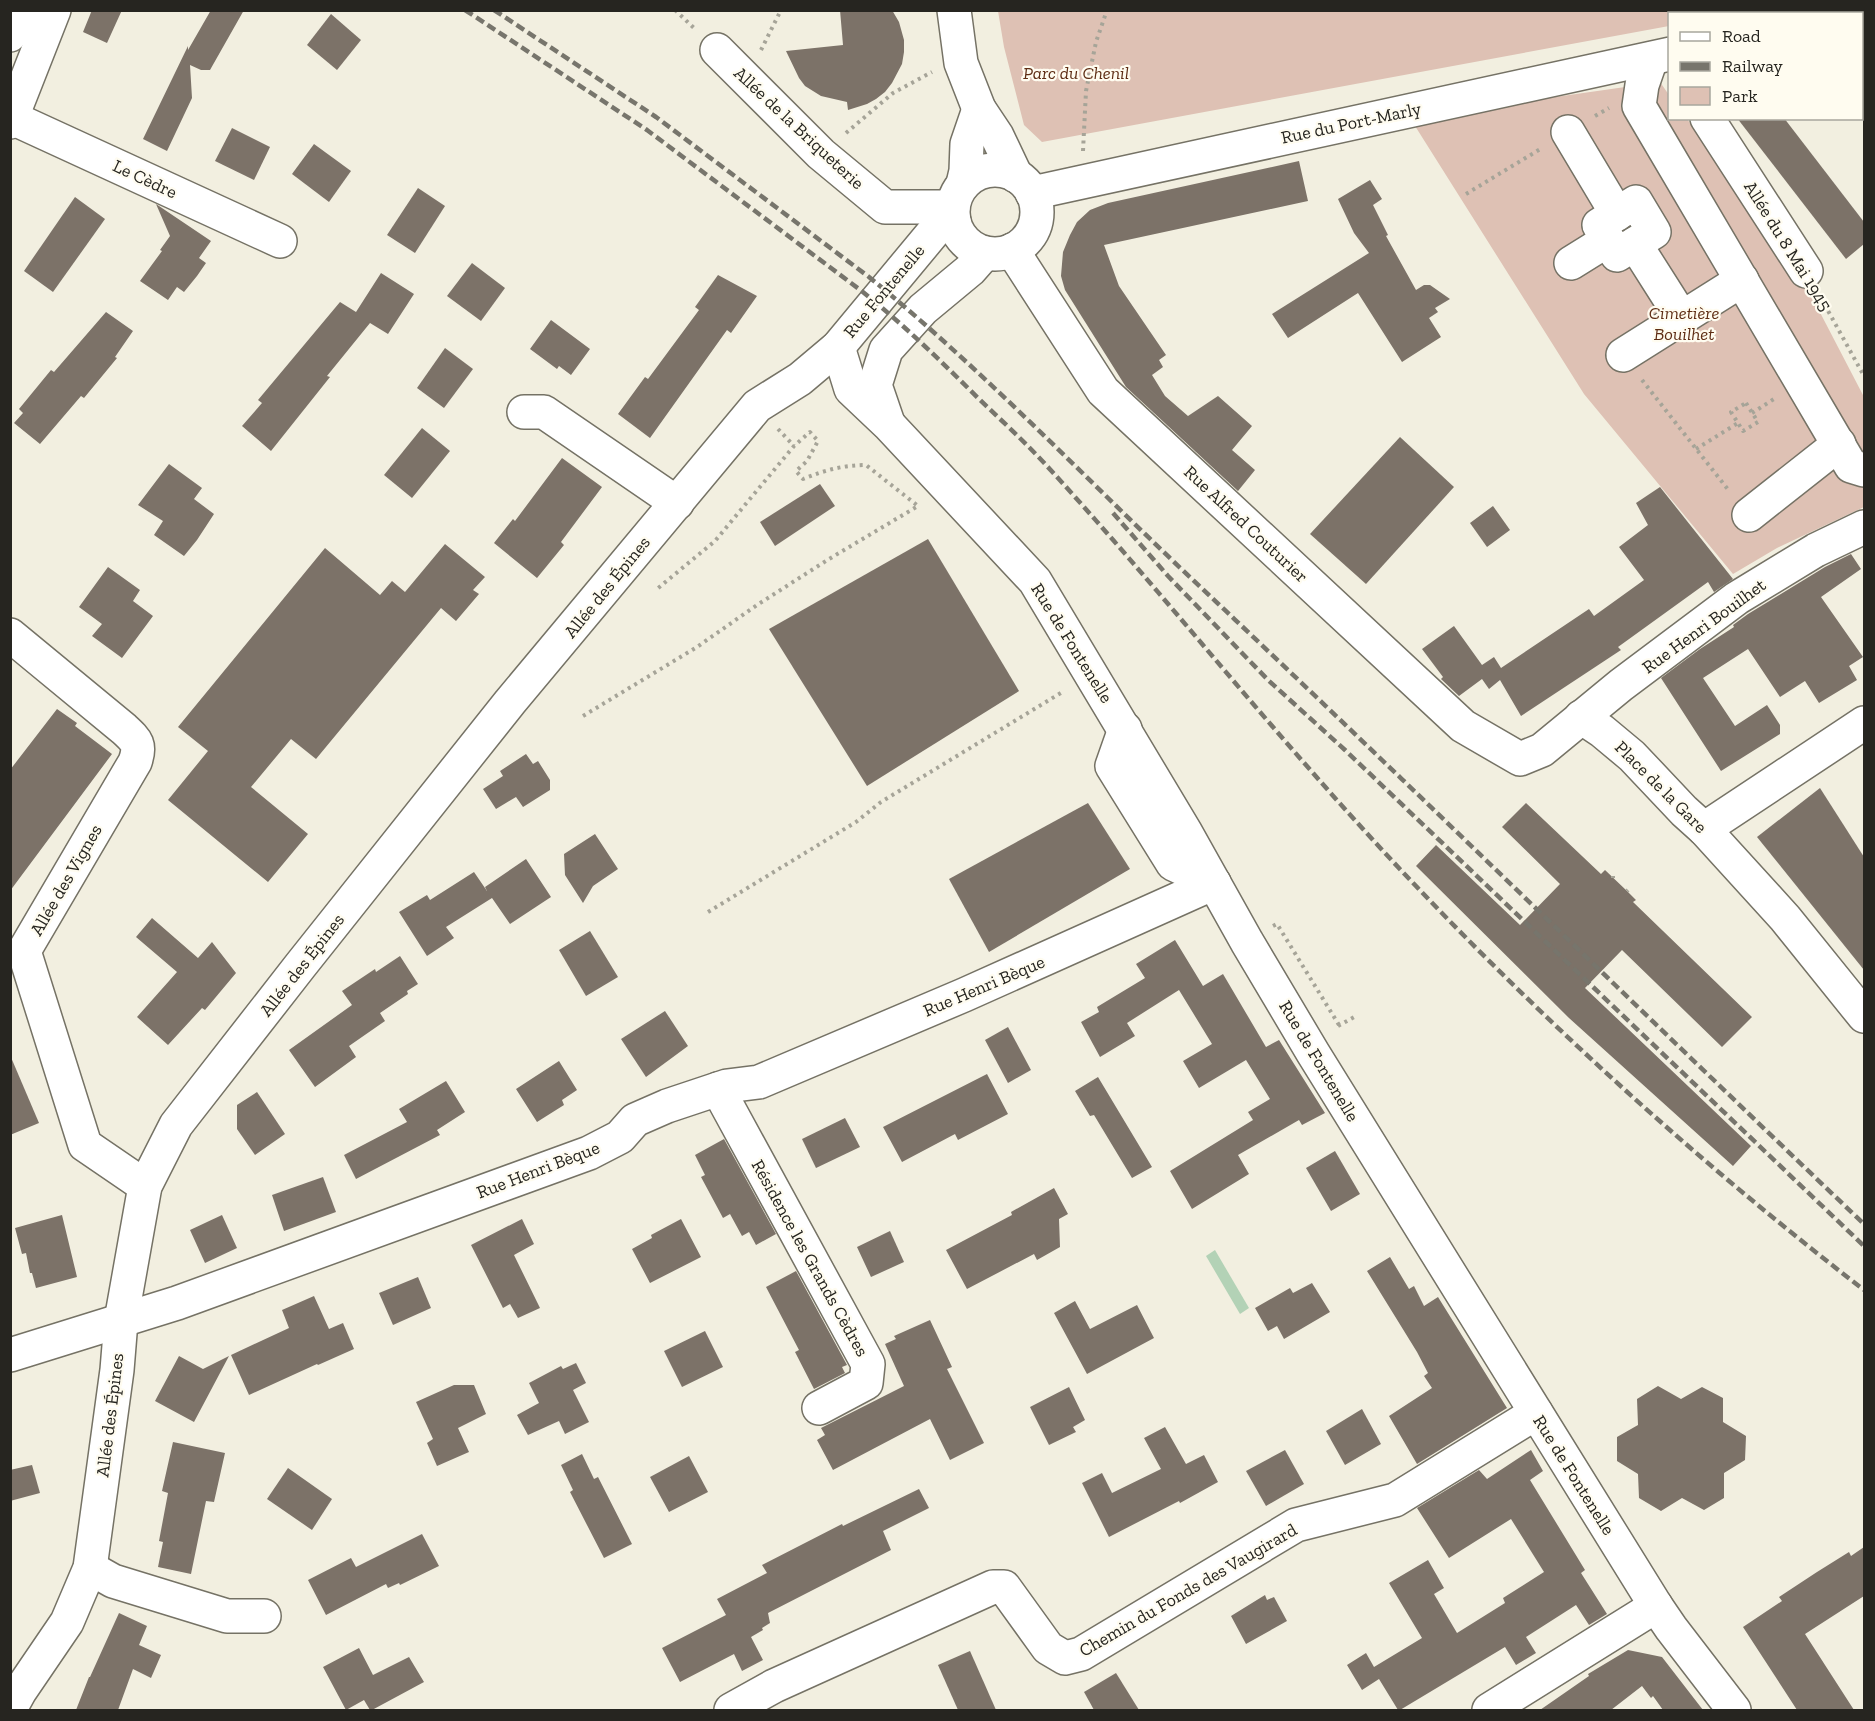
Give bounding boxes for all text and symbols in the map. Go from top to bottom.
legend [1668,12,1863,120]
text: Road [1722,25,1761,47]
text: Railway [1722,55,1784,77]
street label: Allée de la Briqueterie [729,62,869,194]
park label: Parc du Chenil [1023,62,1129,84]
text: Park [1722,85,1758,107]
street label: Rue du Port-Marly [1279,97,1424,149]
street label: Le Cèdre [109,155,181,203]
street label: Allée du 8 Mai 1945 [1739,177,1837,315]
street label: Rue Fontenelle [839,240,929,342]
park label: Cimetière Bouilhet [1649,302,1719,345]
street label: Rue Alfred Couturier [1179,461,1313,587]
street label: Allée des Épines [559,532,655,642]
street label: Rue Henri Bouilhet [1638,574,1770,678]
street label: Rue de Fontenelle [1026,579,1118,707]
street label: Place de la Gare [1610,736,1712,838]
street label: Allée des Vignes [25,820,107,940]
street label: Allée des Épines [255,909,349,1021]
street label: Rue Henri Bèque [920,950,1048,1022]
street label: Rue de Fontenelle [1274,996,1364,1126]
street label: Rue Henri Bèque [473,1136,603,1204]
street label: Résidence les Grands Cèdres [747,1156,873,1360]
street label: Allée des Épines [91,1352,129,1478]
street label: Rue de Fontenelle [1528,1411,1620,1539]
street label: Chemin du Fonds des Vaugirard [1075,1518,1301,1662]

